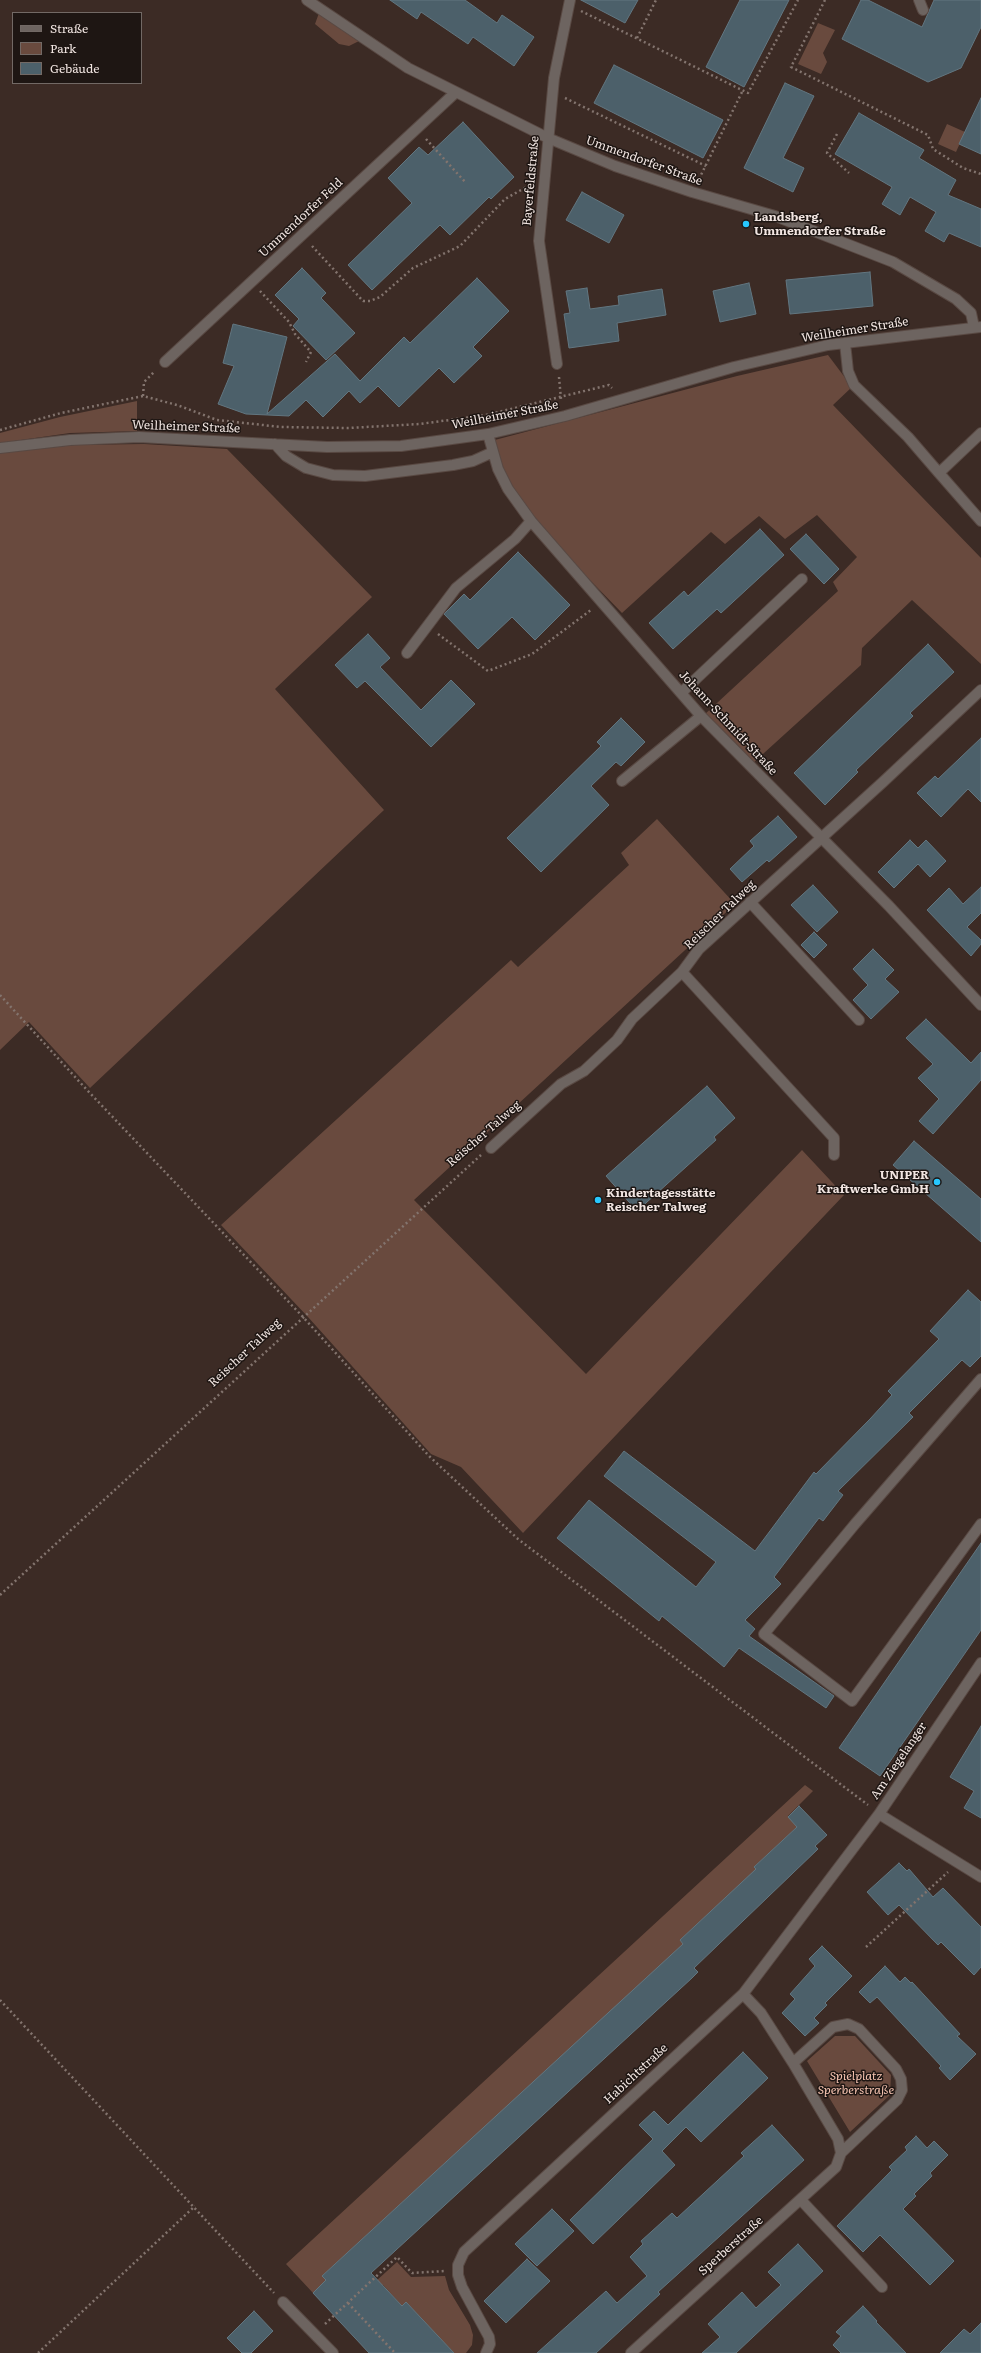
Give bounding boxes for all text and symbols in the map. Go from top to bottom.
legend [12,12,142,84]
text: Straße [50,19,88,37]
text: Park [50,39,76,57]
text: Gebäude [50,59,99,77]
street label: Ummendorfer Straße [584,133,704,189]
street label: Bayerfeldstraße [520,135,542,227]
street label: Ummendorfer Feld [256,175,346,261]
place label: Landsberg, Ummendorfer Straße [754,210,886,238]
marker: Landsberg, Ummendorfer Straße [741,219,751,229]
street label: Weilheimer Straße [800,314,910,346]
street label: Weilheimer Straße [450,398,560,432]
street label: Weilheimer Straße [132,418,240,436]
street label: Johann-Schmidt-Straße [676,668,780,778]
street label: Reischer Talweg [681,877,759,953]
street label: Reischer Talweg [444,1098,524,1170]
place label: UNIPER Kraftwerke GmbH [817,1168,929,1196]
marker: UNIPER Kraftwerke GmbH [932,1177,942,1187]
place label: Kindertagesstätte Reischer Talweg [606,1186,716,1214]
marker: Kindertagesstätte Reischer Talweg [593,1195,603,1205]
street label: Reischer Talweg [206,1316,284,1390]
street label: Am Ziegelanger [868,1720,930,1802]
street label: Habichtstraße [601,2041,671,2107]
park label: Spielplatz Sperberstraße [818,2069,894,2097]
street label: Sperberstraße [696,2213,766,2279]

